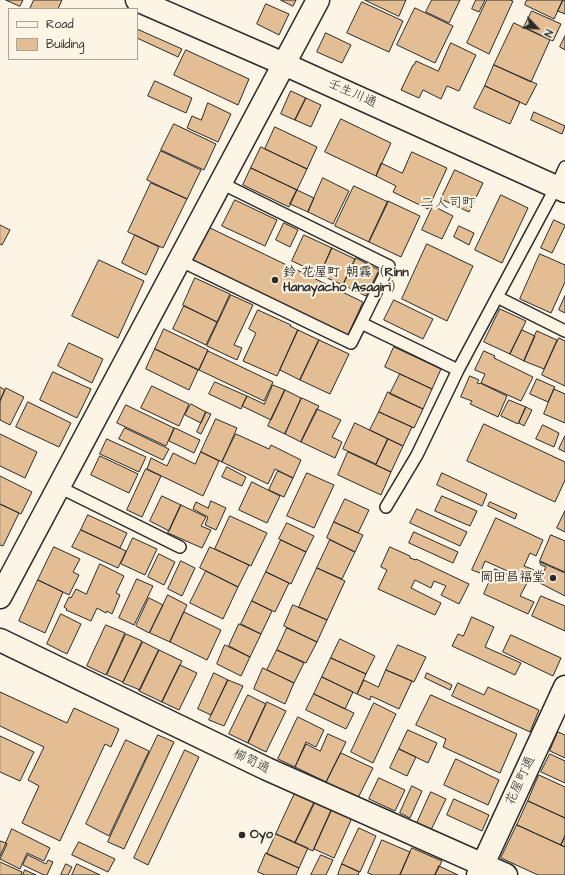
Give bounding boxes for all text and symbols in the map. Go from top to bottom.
legend [8,8,138,60]
north arrow [517,8,557,48]
text: Road [46,16,74,33]
text: N [540,27,557,40]
text: Building [46,36,84,53]
street label: 壬生川通 [325,76,379,112]
district label: 二人司町 [420,196,476,212]
place label: 鈴 花屋町 朝霧（Rinn Hanayacho Asagiri） [283,265,409,296]
marker: 鈴 花屋町 朝霧（Rinn Hanayacho Asagiri） [270,275,280,285]
place label: 岡田昌福堂 [480,570,545,586]
marker: 岡田昌福堂 [548,573,558,583]
street label: 櫛笥通 [230,746,272,778]
street label: 花屋町通 [503,754,539,808]
place label: Oyo [250,827,273,843]
marker: Oyo [237,830,247,840]

